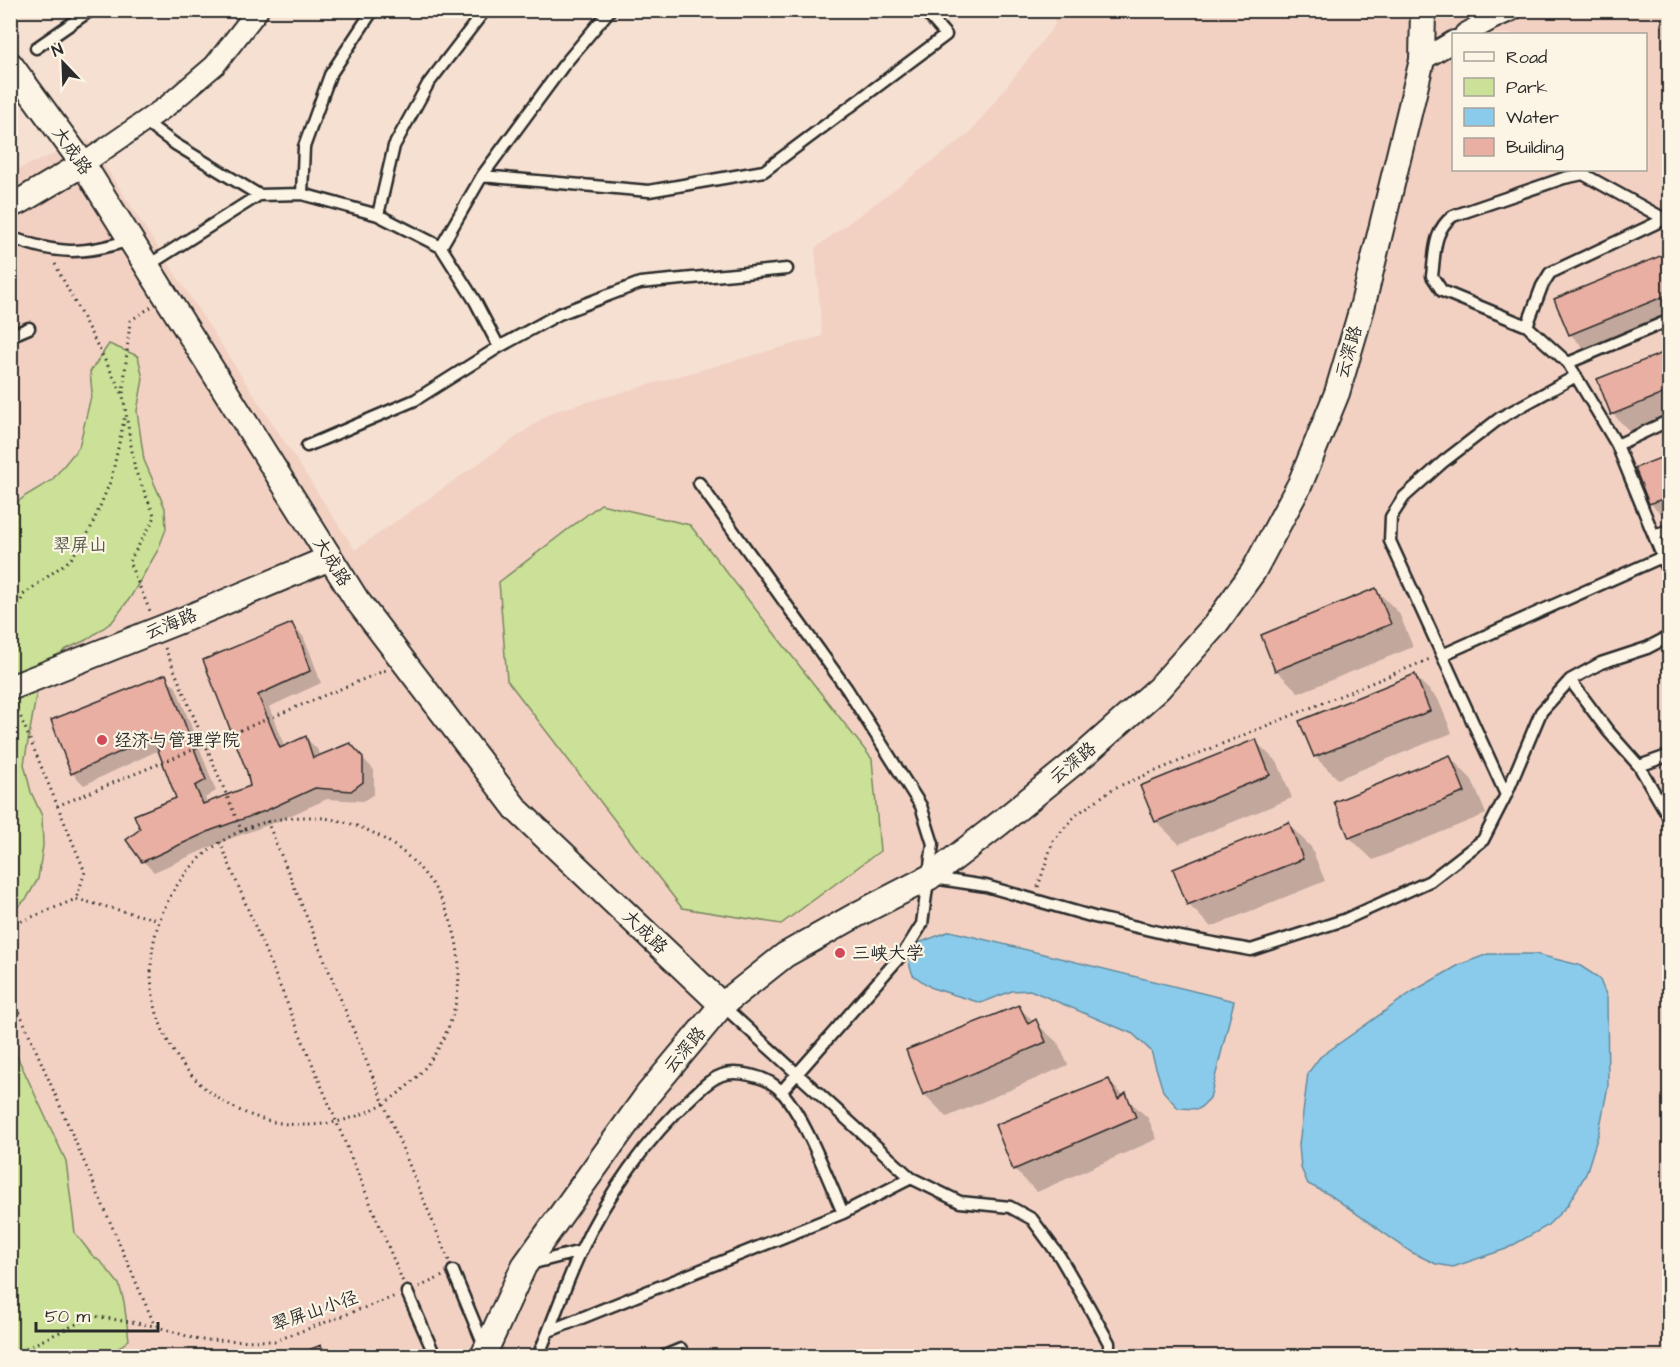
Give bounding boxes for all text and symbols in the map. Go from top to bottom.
north arrow [33,33,93,93]
legend [1452,33,1647,171]
text: N [49,38,66,62]
text: Road [1506,45,1547,70]
text: Park [1506,75,1548,100]
text: Water [1506,105,1559,130]
street label: 大成路 [46,122,98,180]
text: Building [1506,135,1564,161]
street label: 云深路 [1330,323,1368,381]
street label: 大成路 [307,532,357,592]
park label: 翠屏山 [53,533,107,558]
street label: 云海路 [141,602,201,646]
place label: 经济与管理学院 [114,728,240,753]
marker: 经济与管理学院 [95,733,109,747]
street label: 云深路 [1044,736,1102,790]
street label: 大成路 [617,904,673,960]
place label: 三峡大学 [852,941,924,966]
marker: 三峡大学 [833,946,847,960]
street label: 云深路 [658,1021,712,1079]
street label: 翠屏山小径 [268,1285,362,1337]
scale bar [36,1295,158,1333]
text: 50 m [45,1304,90,1329]

